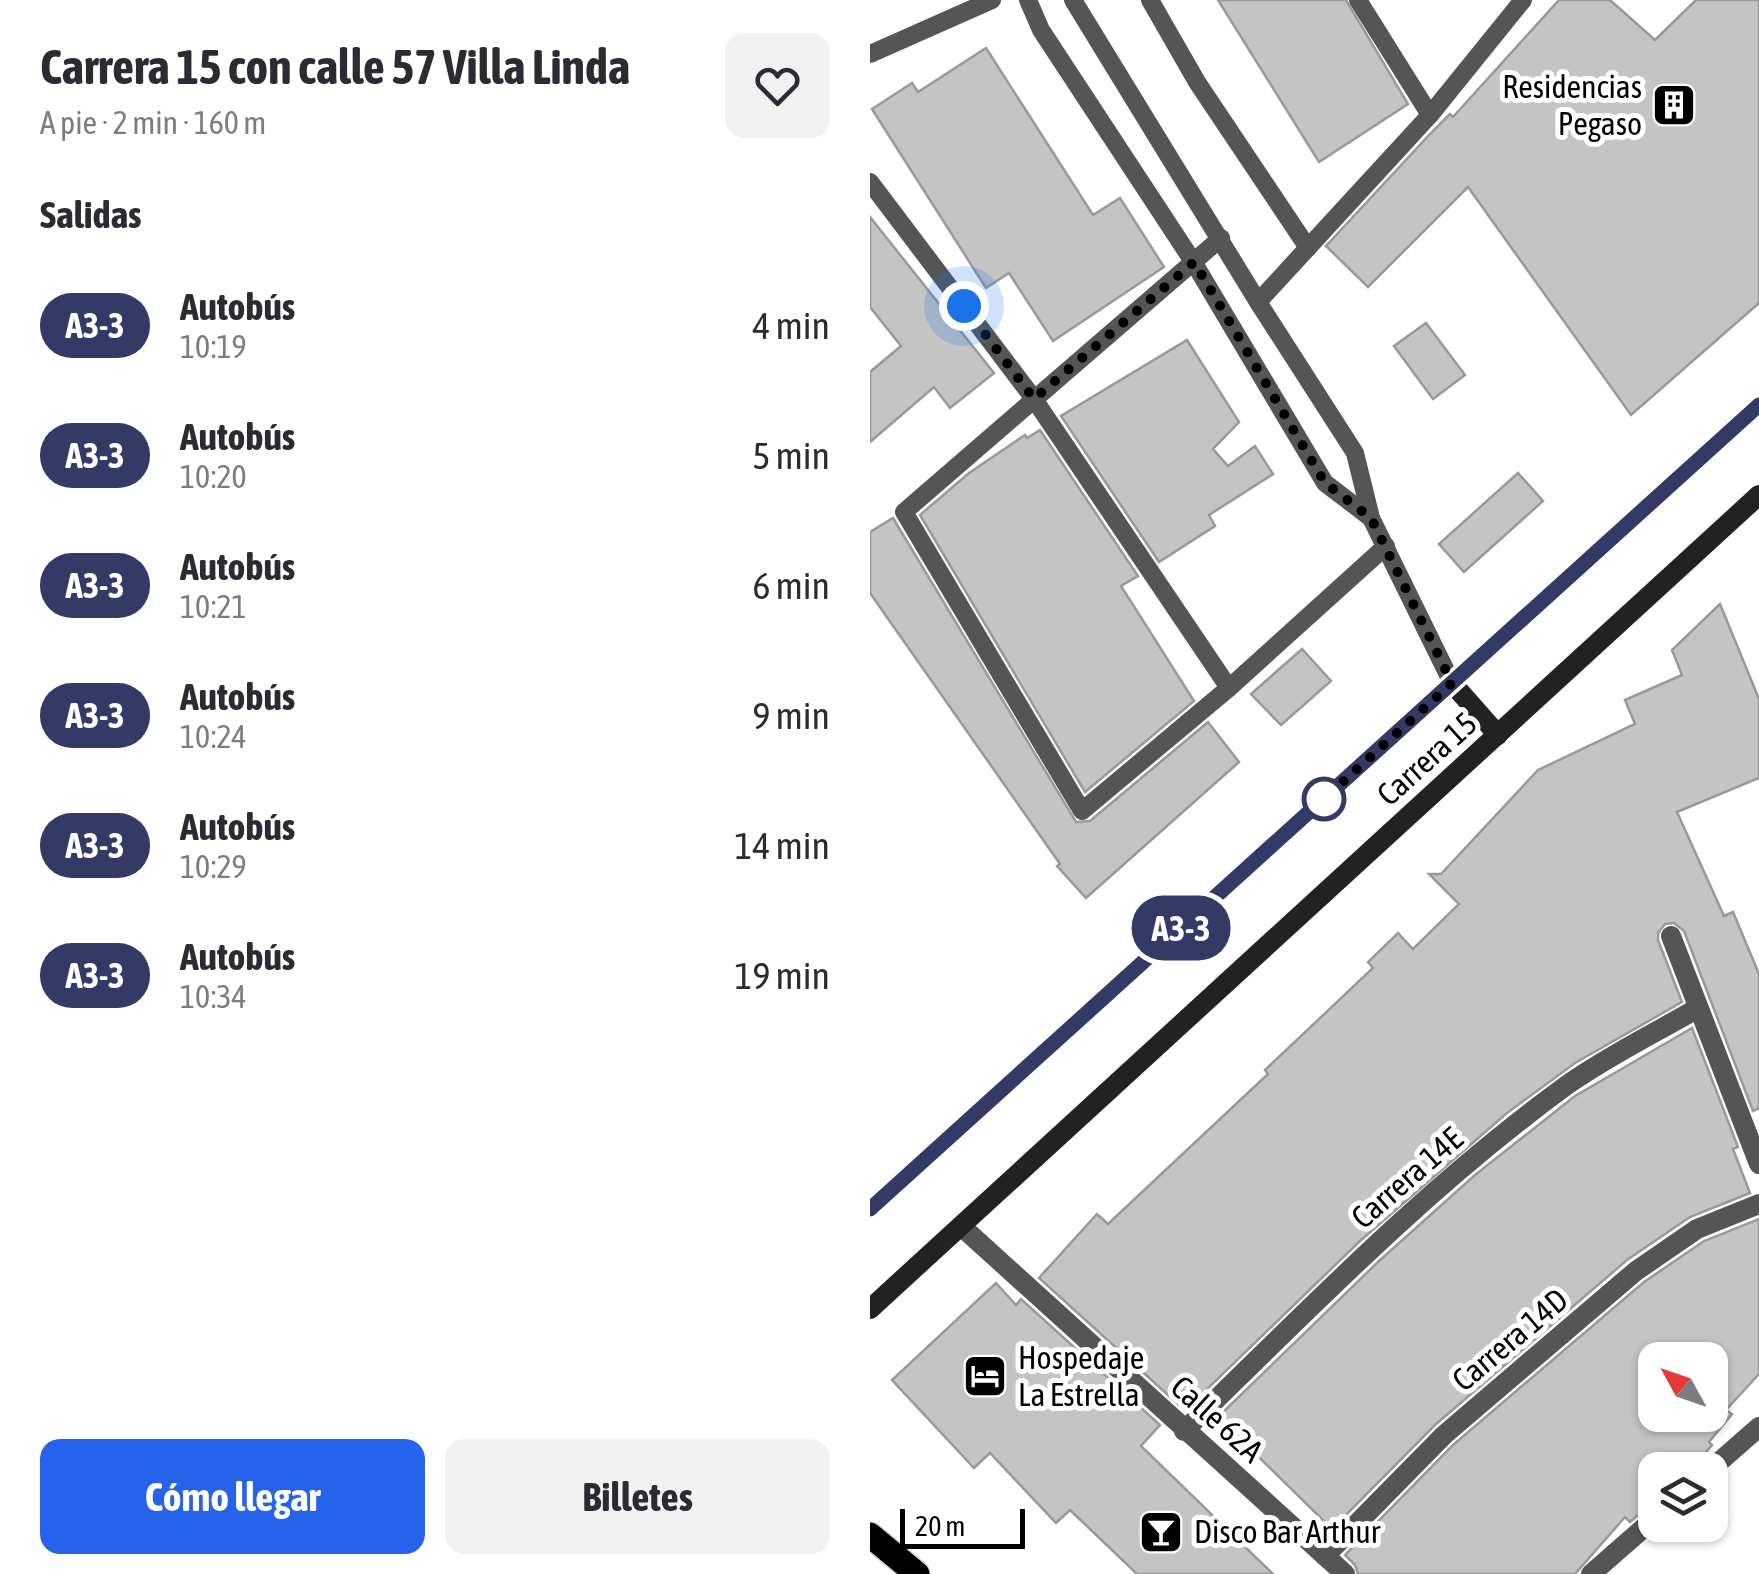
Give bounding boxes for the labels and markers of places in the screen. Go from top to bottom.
place label: Residencias Pegaso [1502,68,1642,142]
building icon: Residencias Pegaso [1651,82,1697,128]
unlabelled marker [1303,778,1345,820]
place label: Hospedaje La Estrella [1018,1339,1144,1413]
hotel icon: Hospedaje La Estrella [962,1353,1008,1399]
bar icon: Disco Bar Arthur [1138,1509,1184,1555]
place label: Disco Bar Arthur [1194,1513,1381,1550]

